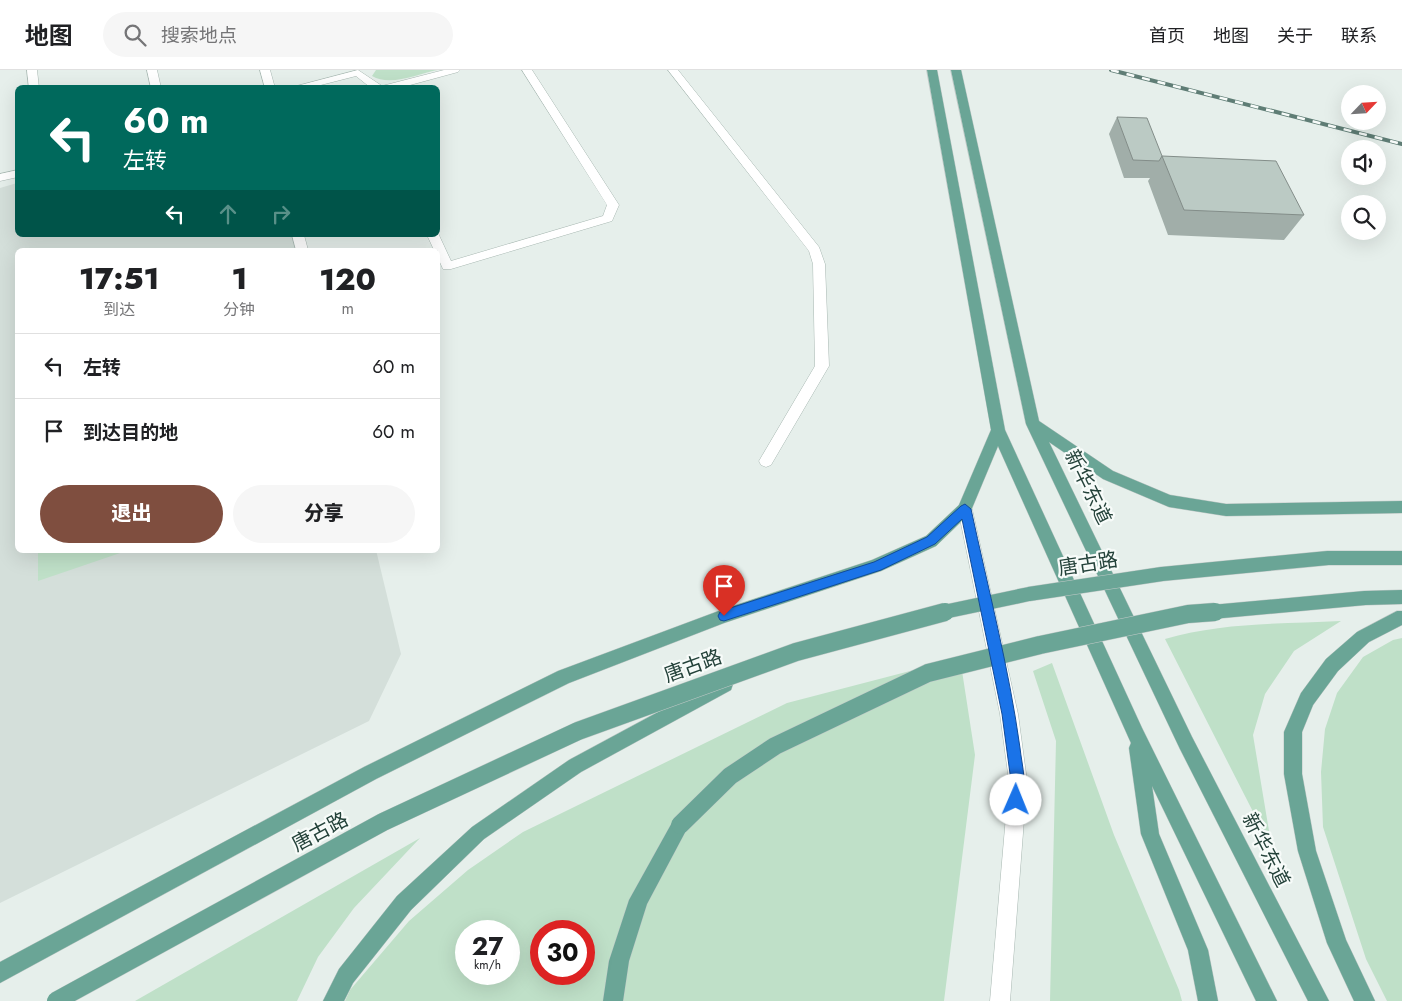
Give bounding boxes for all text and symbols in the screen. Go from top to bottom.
search box [103,12,453,57]
text: 地图 [25,18,73,53]
icon: search [121,21,149,49]
text: 搜索地点 [161,22,237,49]
text: 首页 [1149,23,1185,49]
text: 地图 [1213,23,1249,49]
text: 关于 [1277,23,1313,49]
text: 联系 [1341,23,1377,49]
north arrow [1341,85,1386,130]
map controls [1341,85,1386,240]
text: 60 m [123,96,209,146]
icon: left [40,105,105,170]
button: sound [1341,140,1386,185]
text: 左转 [123,144,167,176]
button: search [1341,195,1386,240]
icon: left [161,200,189,228]
icon: ahead [214,200,242,228]
icon: right [267,200,295,228]
text: 17:51 [79,257,159,300]
text: 1 [231,257,247,300]
text: 120 [319,258,376,301]
text: m [341,297,354,320]
text: 到达 [103,298,135,321]
text: 分钟 [223,298,255,321]
icon: left [40,352,68,380]
text: 60 m [372,353,415,380]
text: 左转 [83,354,121,381]
icon: arrive [40,417,68,445]
text: 60 m [372,418,415,445]
text: 到达目的地 [83,419,178,446]
street label: 新华东道 [1057,445,1119,529]
button: 退出 [40,485,223,543]
button: 分享 [233,485,415,543]
street label: 唐古路 [1056,545,1120,583]
pin [703,565,745,616]
icon: arrive [710,572,738,600]
street label: 唐古路 [660,642,726,690]
position arrow [989,773,1041,825]
street label: 唐古路 [287,805,353,859]
street label: 新华东道 [1235,808,1297,892]
speed limit sign: 30 [530,920,595,985]
text: 27 [472,928,503,964]
text: km/h [474,956,501,974]

